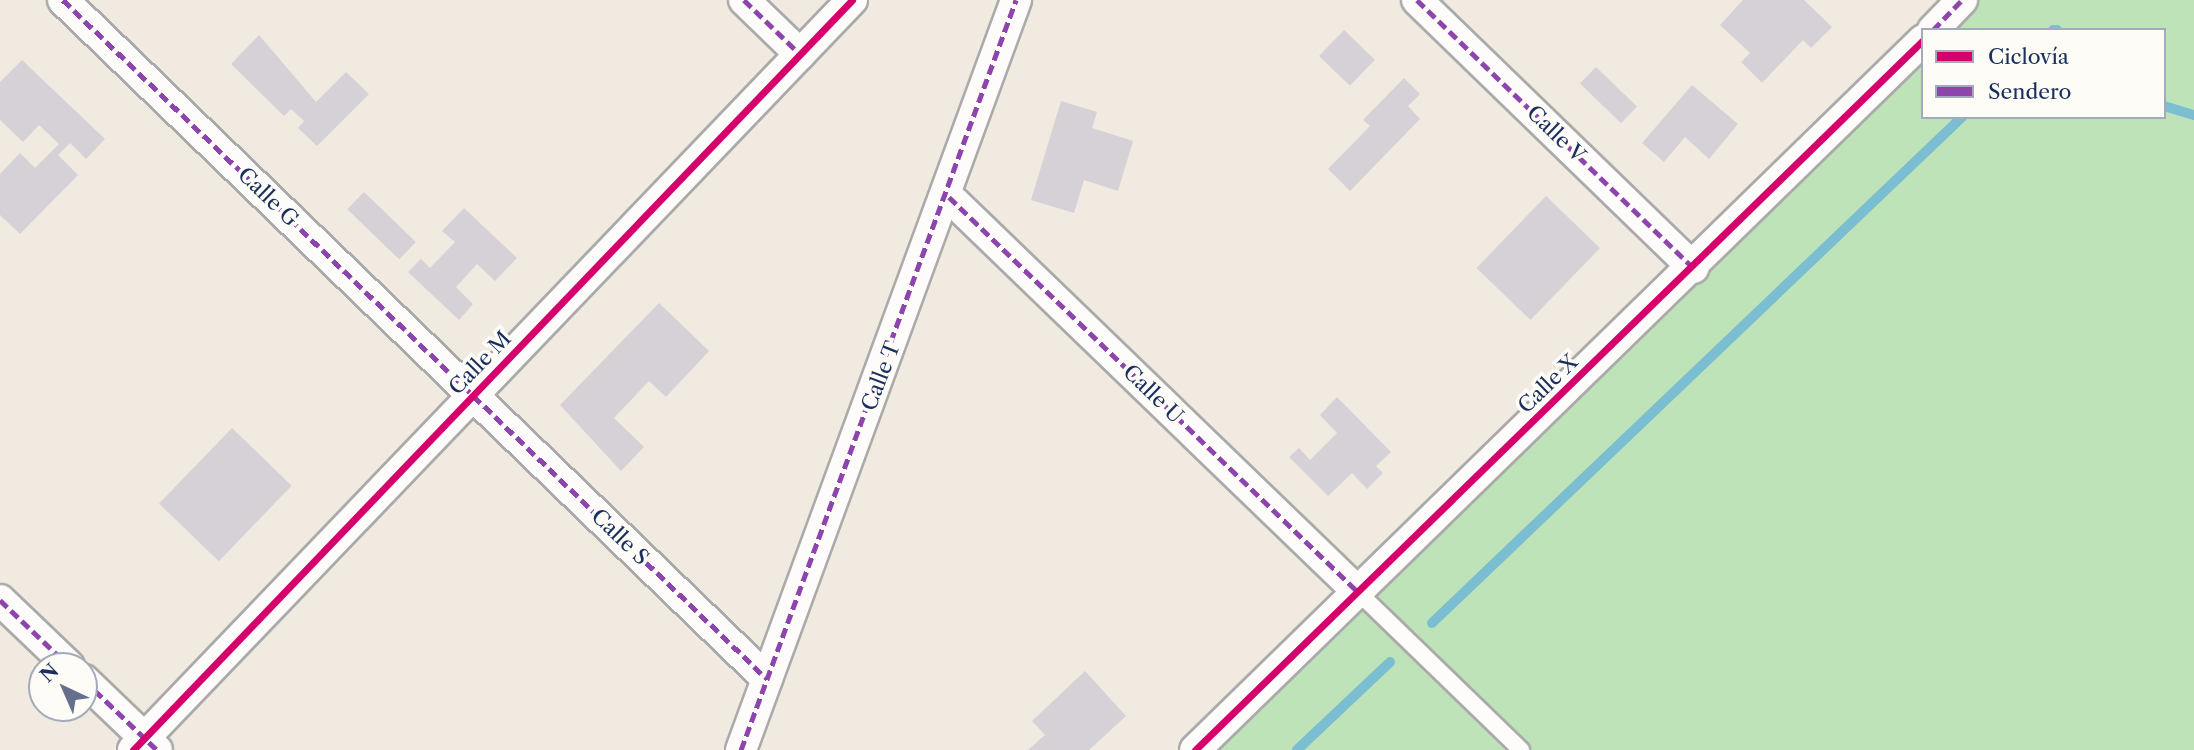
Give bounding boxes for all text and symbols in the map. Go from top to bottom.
legend [1921,28,2166,119]
text: Ciclovía [1988,44,2069,69]
text: Sendero [1988,79,2072,104]
street label: Calle V [1521,100,1591,168]
street label: Calle G [233,162,303,232]
street label: Calle M [444,326,516,400]
street label: Calle T [856,337,906,415]
street label: Calle X [1513,349,1583,419]
street label: Calle U [1118,359,1188,429]
street label: Calle S [586,504,654,570]
north arrow [28,652,98,722]
text: N [36,659,63,687]

